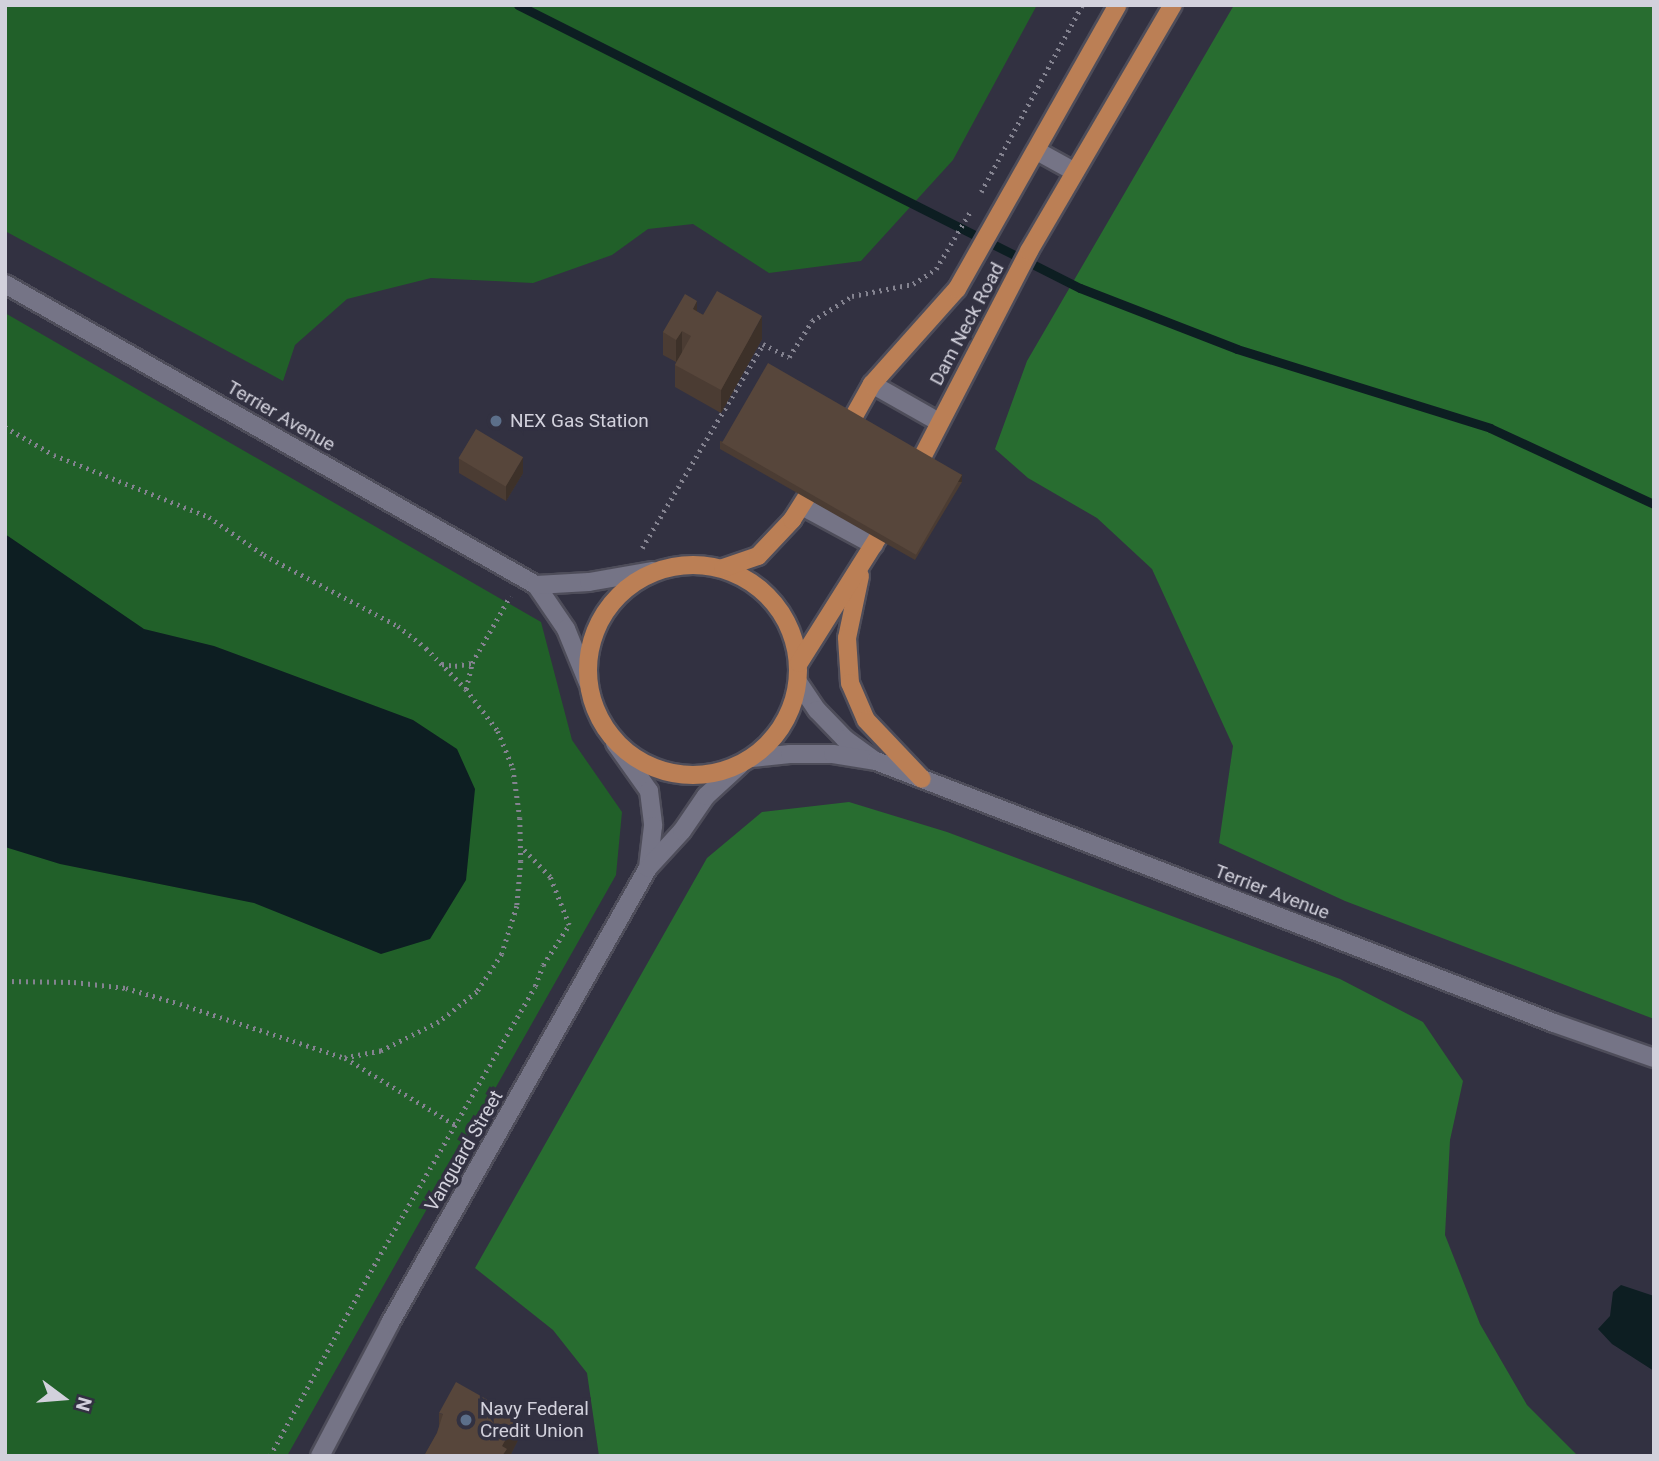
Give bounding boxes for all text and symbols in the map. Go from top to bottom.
street label: Dam Neck Road [925,259,1009,389]
street label: Terrier Avenue [223,376,339,456]
place label: NEX Gas Station [510,410,649,432]
marker: NEX Gas Station [488,413,504,429]
street label: Terrier Avenue [1211,860,1333,924]
street label: Vanguard Street [420,1087,508,1215]
north arrow [28,1363,98,1433]
text: N [71,1394,97,1414]
place label: Navy Federal Credit Union [480,1398,589,1442]
marker: Navy Federal Credit Union [458,1412,474,1428]

